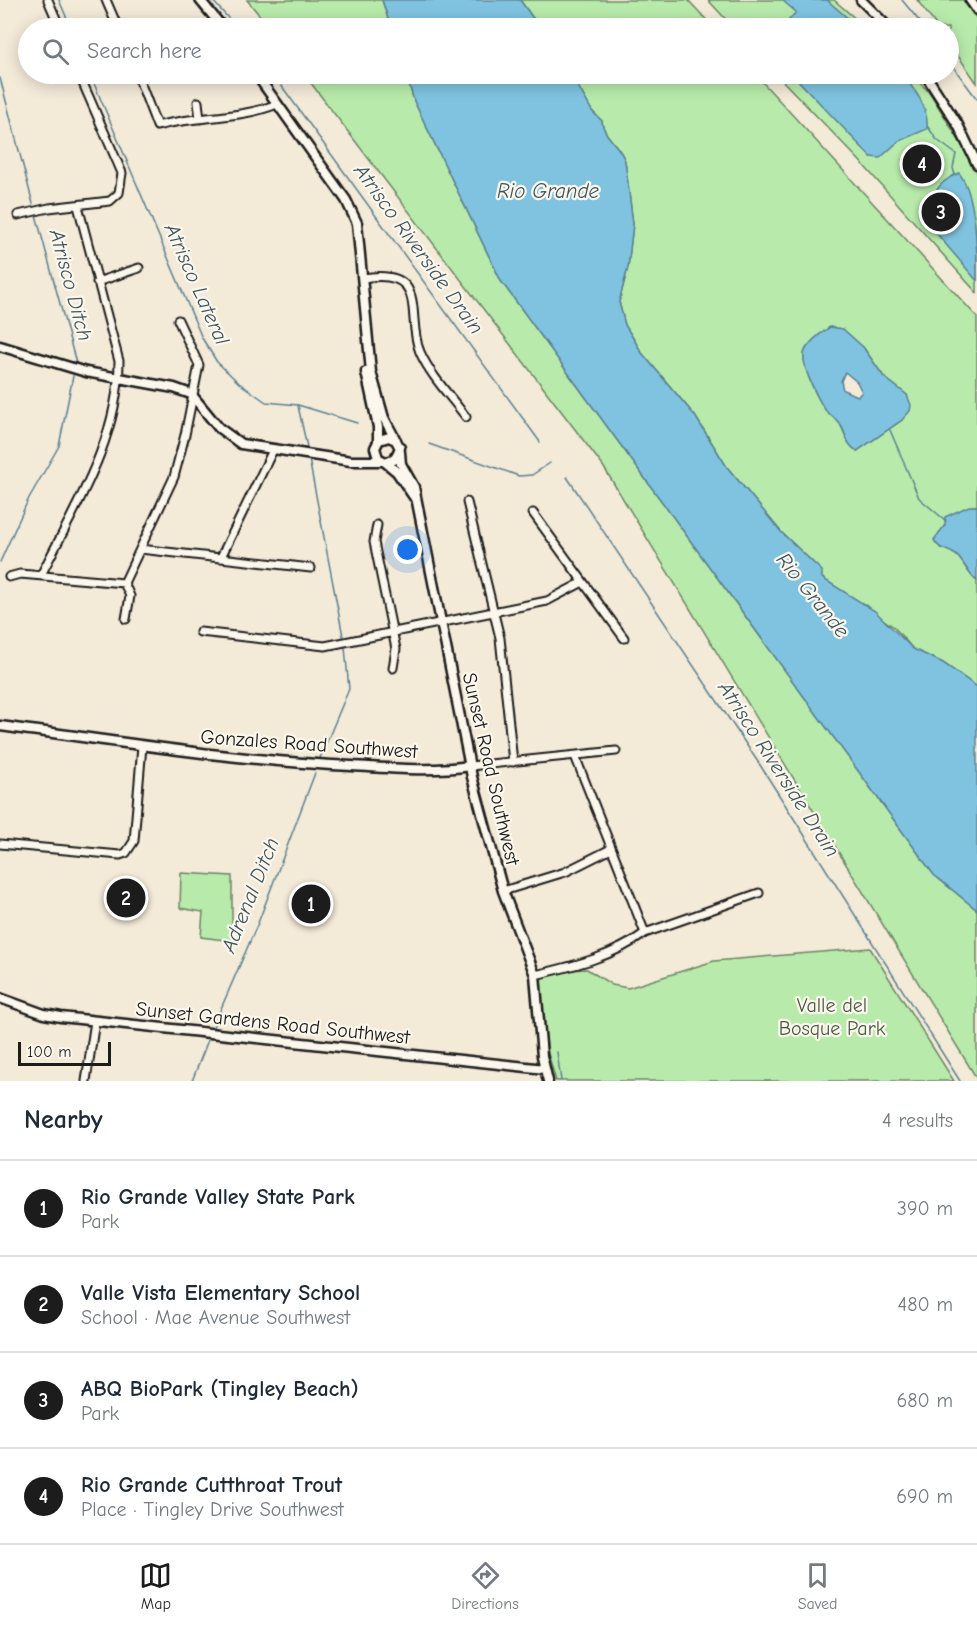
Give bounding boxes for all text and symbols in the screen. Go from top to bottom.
search box [18,18,959,84]
icon: search [39,35,72,68]
text: Search here [87,38,202,64]
pin: 4 [902,142,942,186]
water label: Atrisco Riverside Drain [349,159,489,339]
water label: Rio Grande [497,179,600,203]
pin: 3 [922,190,960,234]
water label: Atrisco Lateral [159,219,235,349]
water label: Atrisco Ditch [44,226,97,343]
your location [393,535,422,564]
water label: Rio Grande [772,548,855,643]
street label: Sunset Road Southwest [458,671,525,869]
water label: Atrisco Riverside Drain [713,676,845,861]
street label: Gonzales Road Southwest [200,725,420,763]
water label: Adrenal Ditch [216,834,284,957]
pin: 2 [106,876,146,920]
pin: 1 [292,882,330,926]
park label: Valle del Bosque Park [779,994,886,1040]
street label: Sunset Gardens Road Southwest [135,997,412,1049]
scale bar [18,1039,111,1066]
text: 100 m [27,1043,71,1061]
text: Nearby [24,1105,103,1135]
text: 4 results [882,1109,953,1132]
text: Rio Grande Valley State Park [81,1184,355,1210]
text: 1 [40,1197,47,1220]
text: 390 m [897,1197,953,1220]
text: Park [81,1210,119,1233]
text: Valle Vista Elementary School [81,1280,360,1306]
text: 2 [39,1293,48,1316]
text: 480 m [898,1293,953,1316]
text: School · Mae Avenue Southwest [81,1306,350,1329]
text: ABQ BioPark (Tingley Beach) [81,1376,359,1402]
text: 3 [39,1389,48,1412]
text: 680 m [896,1389,953,1412]
text: Park [81,1402,119,1425]
text: Rio Grande Cutthroat Trout [81,1472,342,1498]
text: 4 [39,1485,48,1508]
text: 690 m [896,1485,953,1508]
text: Place · Tingley Drive Southwest [81,1498,344,1521]
tab: Map [139,1559,172,1613]
tab: Directions [451,1559,519,1613]
tab: Saved [798,1559,838,1613]

